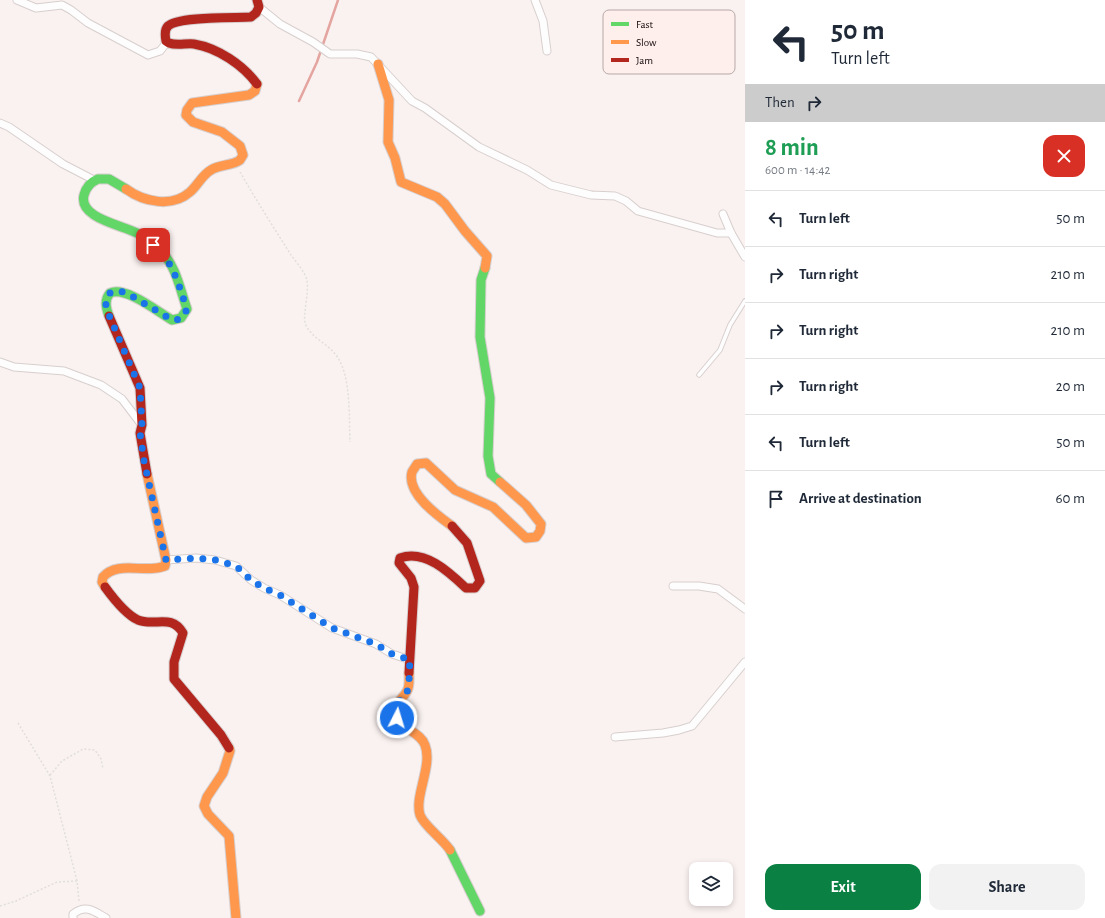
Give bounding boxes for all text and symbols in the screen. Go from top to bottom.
legend [603,10,735,74]
icon: left [765,16,817,68]
text: 50 m [831,17,885,45]
text: Fast [636,19,654,30]
text: Slow [636,37,657,48]
text: Turn left [831,50,890,68]
text: Jam [636,55,653,66]
icon: right [803,92,825,114]
text: Then [765,95,795,110]
button: close [1043,135,1085,177]
text: 8 min [765,136,819,160]
text: 600 m · 14:42 [765,164,831,177]
icon: left [765,208,787,230]
text: Turn left [799,211,850,226]
text: 50 m [1056,211,1085,226]
pin [136,228,170,262]
icon: arrive [142,234,164,256]
icon: right [765,264,787,286]
text: Turn right [799,267,858,282]
text: 210 m [1051,267,1085,282]
icon: right [765,320,787,342]
text: Turn right [799,323,858,338]
text: 210 m [1051,323,1085,338]
icon: right [765,376,787,398]
text: Turn right [799,379,858,394]
text: 20 m [1056,379,1085,394]
icon: left [765,432,787,454]
text: Turn left [799,435,850,450]
text: 50 m [1056,435,1085,450]
icon: arrive [765,488,787,510]
text: Arrive at destination [799,491,922,506]
text: 60 m [1056,491,1085,506]
position arrow [376,697,418,739]
map controls [689,862,733,906]
button: layers [689,862,733,906]
button: Exit [765,864,921,910]
button: Share [929,864,1085,910]

